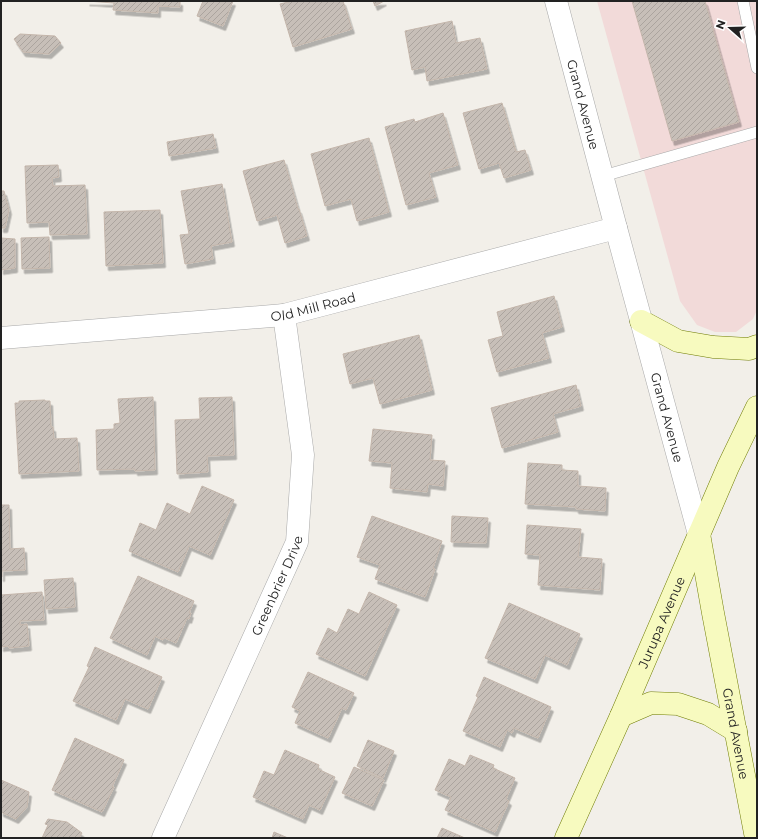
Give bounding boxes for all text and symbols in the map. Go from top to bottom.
north arrow [710,8,750,48]
text: N [713,18,729,31]
street label: Grand Avenue [564,58,603,151]
street label: Old Mill Road [270,289,357,324]
street label: Grand Avenue [648,371,687,464]
street label: Greenbrier Drive [248,535,305,638]
street label: Jurupa Avenue [634,574,688,671]
street label: Grand Avenue [720,687,753,781]

